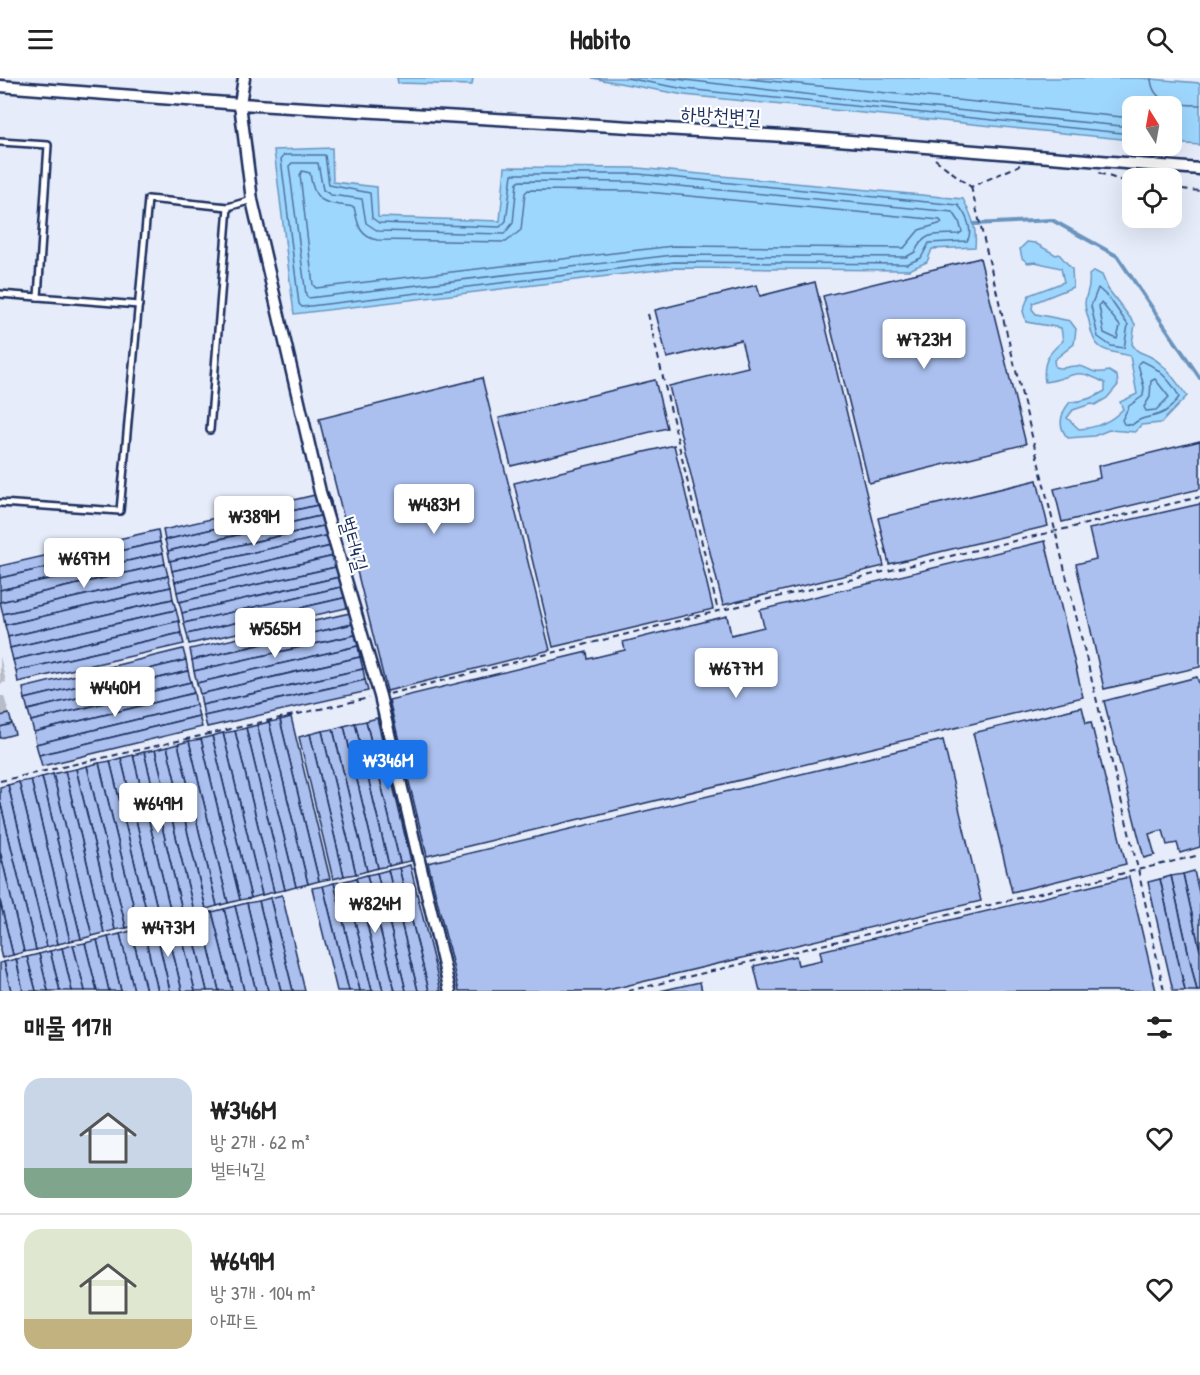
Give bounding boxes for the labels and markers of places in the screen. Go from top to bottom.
pin: ₩723M [882,319,966,370]
pin: ₩483M [392,484,476,535]
pin: ₩389M [212,496,296,547]
pin: ₩697M [42,538,126,589]
pin: ₩565M [233,608,317,659]
pin: ₩677M [694,648,778,699]
pin: ₩440M [73,667,157,718]
pin: ₩346M [346,740,430,791]
pin: ₩649M [116,783,200,834]
pin: ₩824M [333,883,417,934]
pin: ₩473M [126,907,210,958]

